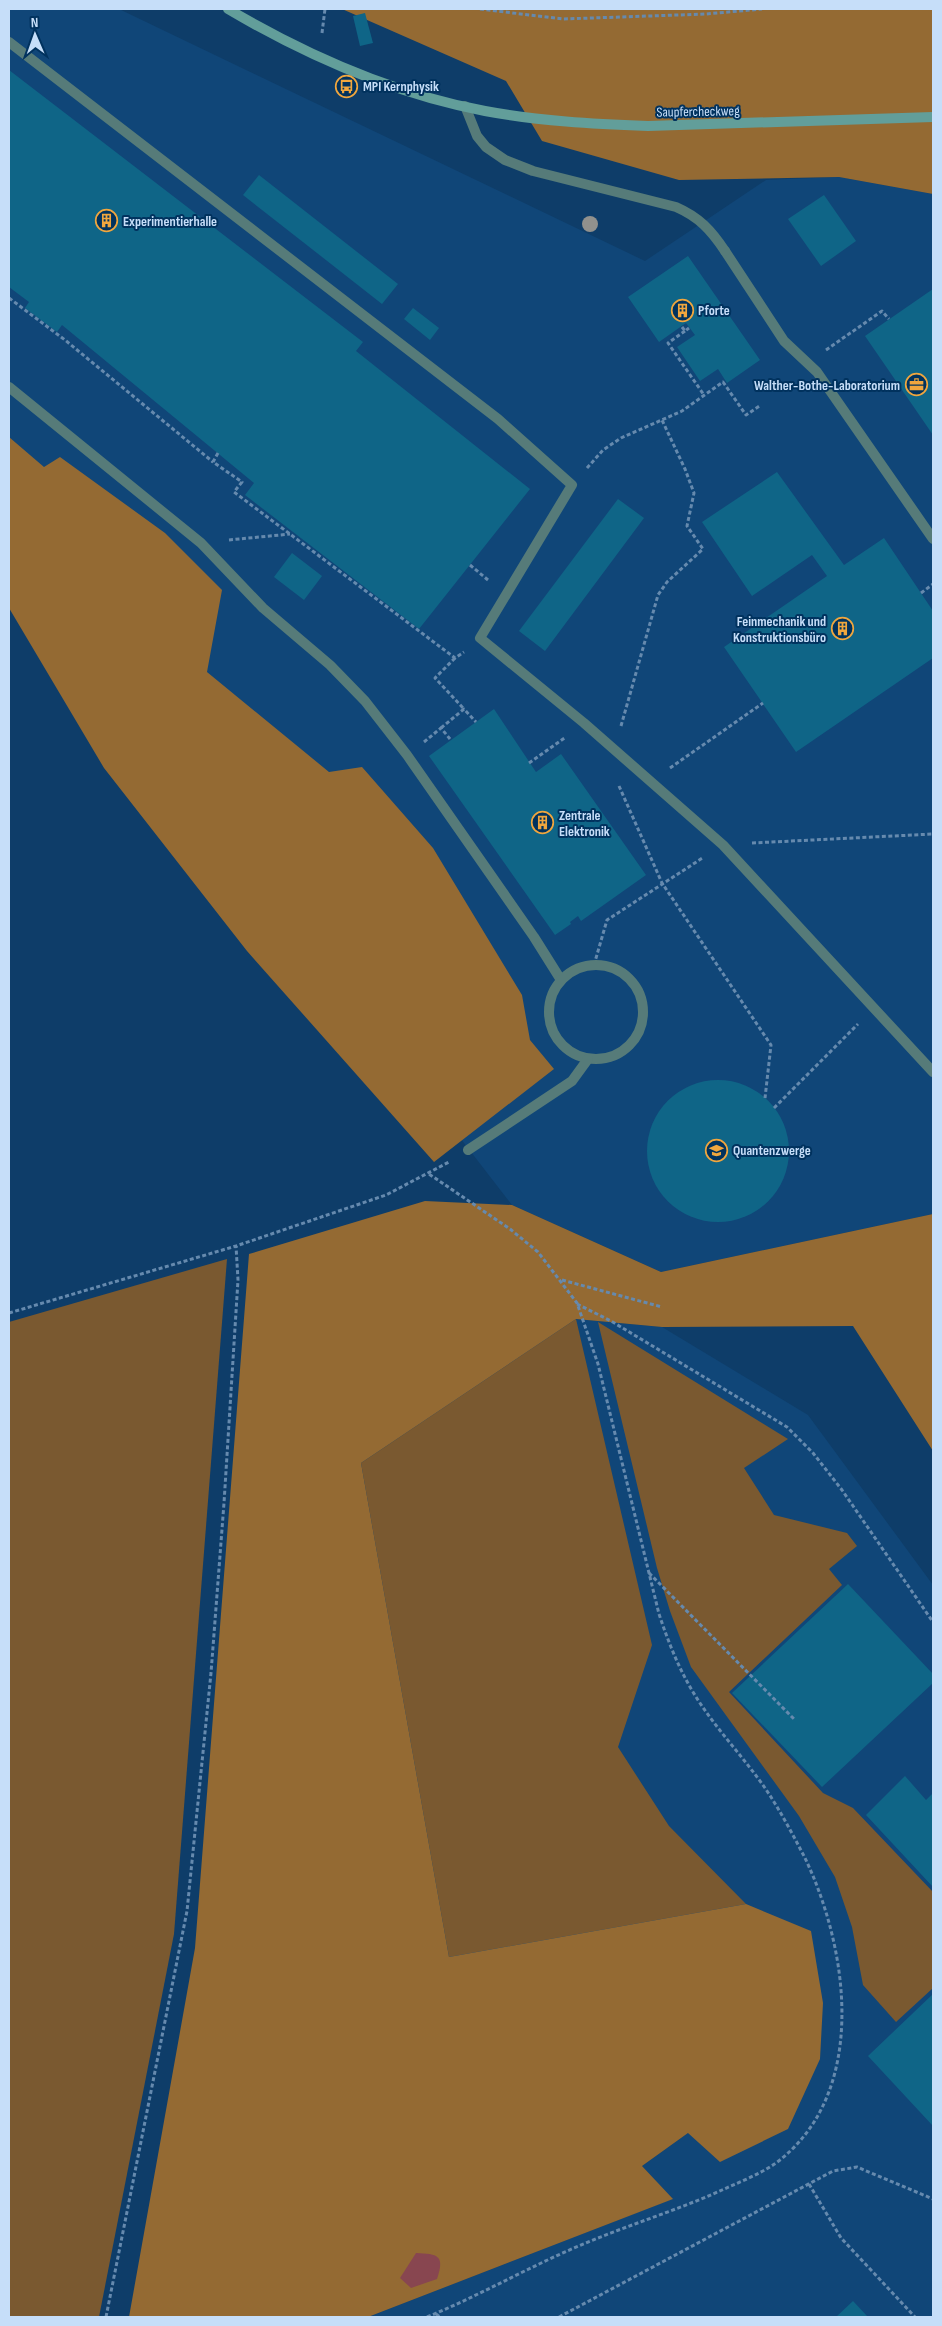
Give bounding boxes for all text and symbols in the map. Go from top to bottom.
north arrow [10,10,60,60]
text: N [31,14,39,31]
bus stop icon: MPI Kernphysik [335,74,359,98]
place label: MPI Kernphysik [363,78,439,95]
street label: Saupfercheckweg [656,102,740,121]
building icon: Experimentierhalle [95,209,119,233]
place label: Experimentierhalle [123,213,217,230]
building icon: Pforte [670,298,694,322]
place label: Pforte [698,302,730,319]
office icon: Walther-Bothe-Laboratorium [904,373,928,397]
place label: Walther-Bothe-Laboratorium [754,377,900,394]
place label: Feinmechanik und Konstruktionsbüro [733,613,826,646]
building icon: Feinmechanik und Konstruktionsbüro [830,617,854,641]
place label: Zentrale Elektronik [559,807,610,840]
building icon: Zentrale Elektronik [531,811,555,835]
school or university icon: Quantenzwerge [705,1138,729,1162]
place label: Quantenzwerge [733,1142,811,1159]

